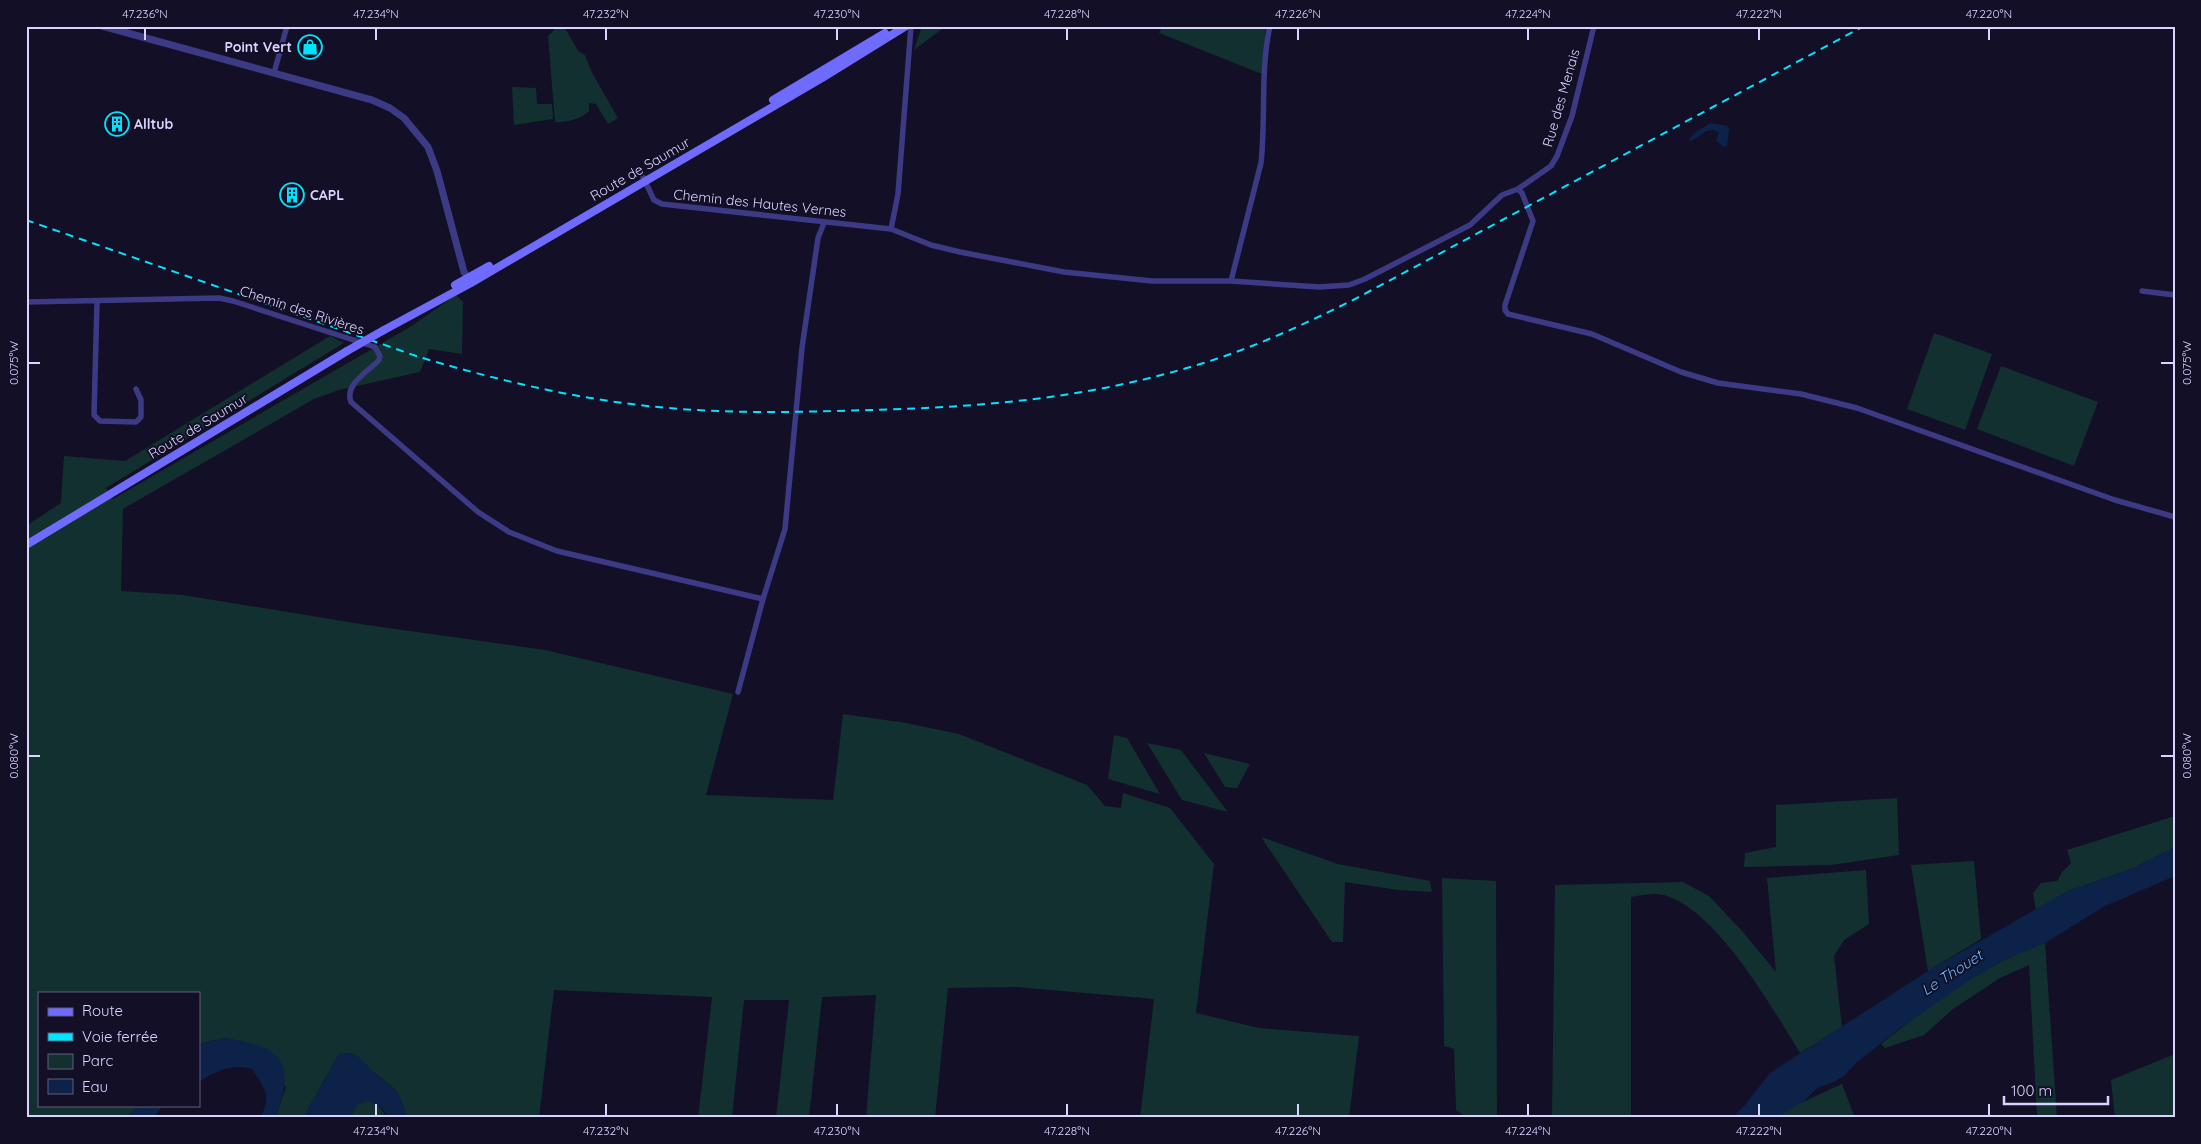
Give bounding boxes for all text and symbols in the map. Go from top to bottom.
text: 47.236°N [122,6,168,21]
text: 47.234°N [353,6,399,21]
text: 47.232°N [583,6,629,21]
text: 47.230°N [814,6,860,21]
text: 47.228°N [1044,6,1090,21]
text: 47.226°N [1275,6,1321,21]
text: 47.224°N [1505,6,1551,21]
text: 47.222°N [1736,6,1782,21]
text: 47.220°N [1966,6,2012,21]
shop icon: Point Vert [297,34,323,60]
place label: Point Vert [224,38,292,56]
street label: Rue des Menais [1538,47,1584,149]
building icon: Alltub [104,111,130,137]
place label: Alltub [134,115,173,133]
street label: Route de Saumur [587,133,694,205]
building icon: CAPL [279,182,305,208]
street label: Chemin des Hautes Vernes [673,185,847,221]
place label: CAPL [310,186,344,204]
street label: Chemin des Rivières [238,281,366,339]
text: 0.075°W [6,341,21,385]
text: 0.075°W [2179,341,2194,385]
street label: Route de Saumur [145,389,251,463]
text: 0.080°W [6,733,21,779]
text: 0.080°W [2179,733,2194,779]
water label: Le Thouet [1917,945,1988,999]
legend [38,992,200,1106]
text: Route [82,1001,123,1020]
text: Voie ferrée [82,1027,158,1046]
text: Parc [82,1051,113,1070]
scale bar [2004,1074,2107,1106]
text: Eau [82,1077,108,1096]
text: 100 m [2011,1081,2052,1100]
text: 47.234°N [353,1123,399,1138]
text: 47.232°N [583,1123,629,1138]
text: 47.230°N [814,1123,860,1138]
text: 47.228°N [1044,1123,1090,1138]
text: 47.226°N [1275,1123,1321,1138]
text: 47.224°N [1505,1123,1551,1138]
text: 47.222°N [1736,1123,1782,1138]
text: 47.220°N [1966,1123,2012,1138]

